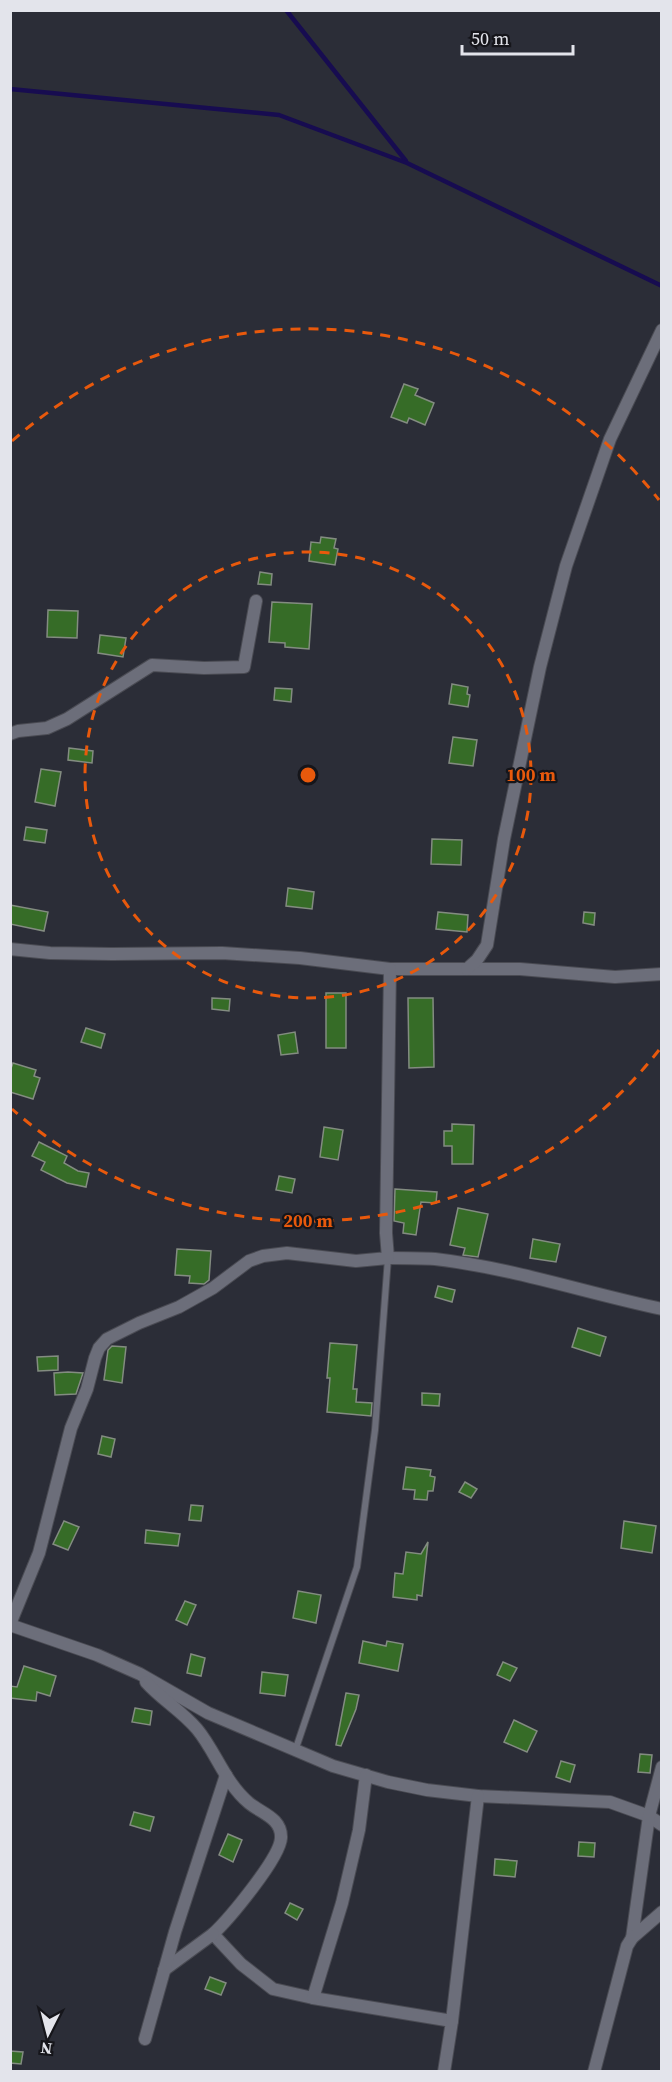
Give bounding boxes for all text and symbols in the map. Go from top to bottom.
scale bar [462,18,573,56]
text: 50 m [471,26,509,51]
text: 100 m [506,762,556,787]
centre of rings [298,765,318,785]
text: 200 m [283,1208,333,1233]
north arrow [18,2004,78,2064]
text: N [39,2037,53,2060]

